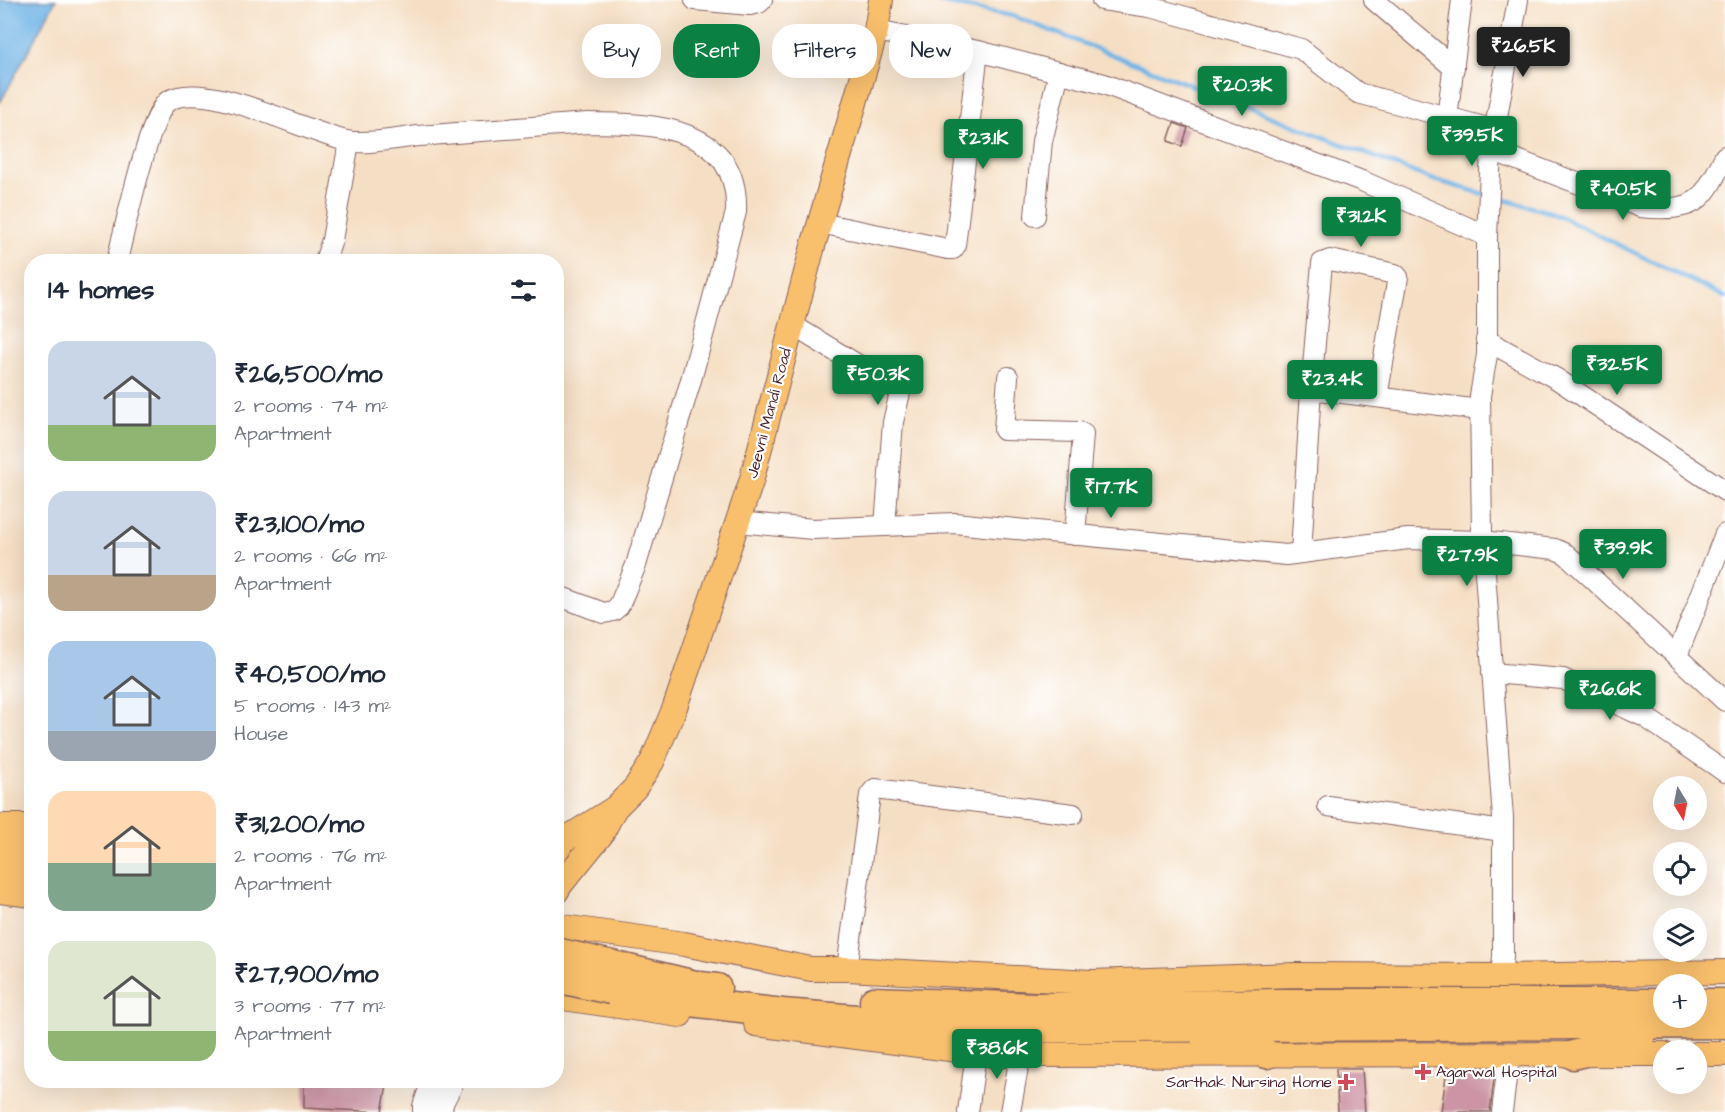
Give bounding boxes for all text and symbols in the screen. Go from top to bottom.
chip: Buy [582,24,661,78]
chip: Rent [673,24,760,78]
chip: Filters [772,24,877,78]
chip: New [889,24,973,78]
pin: ₹26.5K [1474,27,1572,78]
text: ₹26.5K [1491,32,1555,60]
pin: ₹20.3K [1193,66,1291,117]
text: ₹20.3K [1212,71,1272,99]
pin: ₹39.5K [1423,116,1521,167]
pin: ₹23.1K [934,119,1032,170]
text: ₹39.5K [1441,121,1503,149]
text: ₹23.1K [958,124,1008,152]
pin: ₹40.5K [1574,170,1672,221]
text: ₹40.5K [1590,175,1656,203]
pin: ₹31.2K [1312,197,1410,248]
text: ₹31.2K [1336,202,1386,230]
text: 14 homes [48,272,154,308]
icon: filters [507,274,540,307]
street label: Jeevni Mandi Road [741,345,797,481]
pin: ₹32.5K [1568,345,1666,396]
text: ₹32.5K [1586,350,1648,378]
pin: ₹50.3K [829,355,927,406]
text: ₹26,500/mo [234,356,383,392]
text: ₹50.3K [846,360,910,388]
pin: ₹23.4K [1283,360,1381,411]
icon: home [96,365,168,437]
text: ₹23.4K [1301,365,1363,393]
text: 2 rooms · 74 m² [234,392,388,420]
text: Apartment [234,420,332,448]
pin: ₹17.7K [1062,468,1160,519]
text: ₹17.7K [1084,473,1138,501]
text: ₹23,100/mo [234,506,364,542]
icon: home [96,515,168,587]
pin: ₹39.9K [1574,529,1672,580]
text: ₹39.9K [1593,534,1653,562]
pin: ₹27.9K [1418,536,1516,587]
text: ₹27.9K [1436,541,1498,569]
text: 2 rooms · 66 m² [234,542,388,570]
text: Apartment [234,570,332,598]
text: ₹40,500/mo [234,656,386,692]
icon: home [96,665,168,737]
pin: ₹26.6K [1561,670,1659,721]
text: ₹26.6K [1579,675,1641,703]
text: 5 rooms · 143 m² [234,692,392,720]
text: House [234,720,288,748]
north arrow [1653,776,1707,830]
map controls [1653,776,1707,1094]
text: ₹31,200/mo [234,806,364,842]
icon: home [96,815,168,887]
text: 2 rooms · 76 m² [234,842,387,870]
button: locate [1653,842,1707,896]
text: Apartment [234,870,332,898]
button: layers [1653,908,1707,962]
text: ₹27,900/mo [234,956,379,992]
icon: home [96,965,168,1037]
button: + [1653,974,1707,1028]
text: 3 rooms · 77 m² [234,992,386,1020]
text: Apartment [234,1020,332,1048]
pin: ₹38.6K [948,1029,1046,1080]
text: ₹38.6K [966,1034,1028,1062]
button: − [1653,1040,1707,1094]
place label: Agarwal Hospital [1436,1061,1557,1084]
marker: Agarwal Hospital [1414,1063,1432,1081]
place label: Sarthak Nursing Home [1166,1071,1332,1094]
marker: Sarthak Nursing Home [1337,1073,1355,1091]

